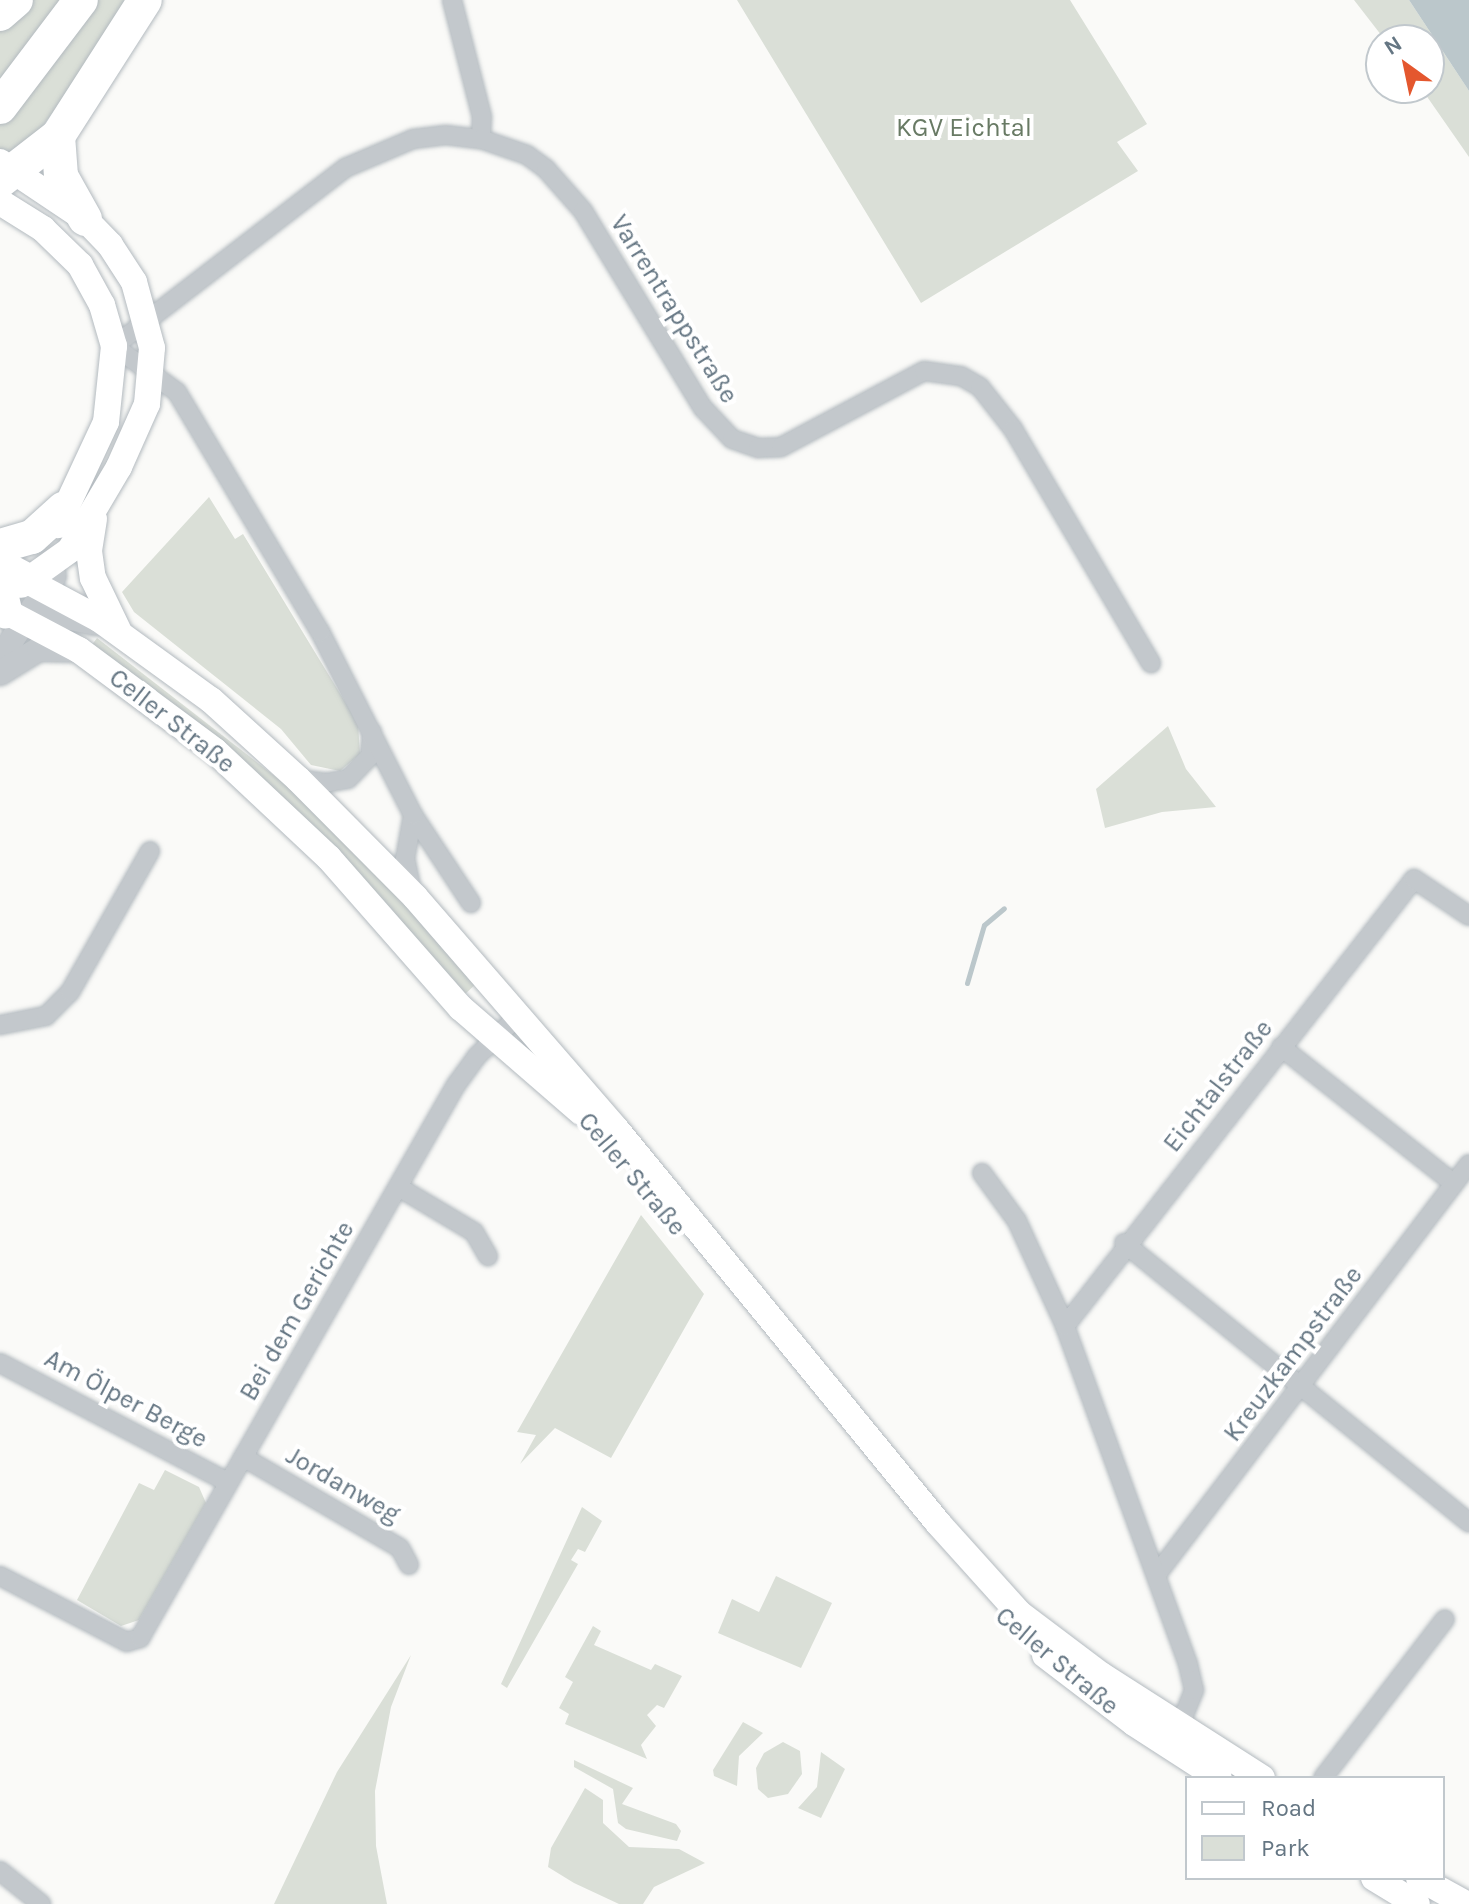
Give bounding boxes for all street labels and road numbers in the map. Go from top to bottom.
street label: Varrentrappstraße [603,209,745,409]
street label: Celler Straße [103,662,241,780]
street label: Eichtalstraße [1157,1014,1279,1158]
street label: Celler Straße [571,1106,693,1242]
street label: Bei dem Gerichte [233,1216,361,1406]
street label: Kreuzkampstraße [1217,1260,1369,1448]
street label: Am Ölper Berge [39,1343,213,1455]
street label: Jordanweg [280,1440,406,1530]
street label: Celler Straße [989,1600,1125,1722]

